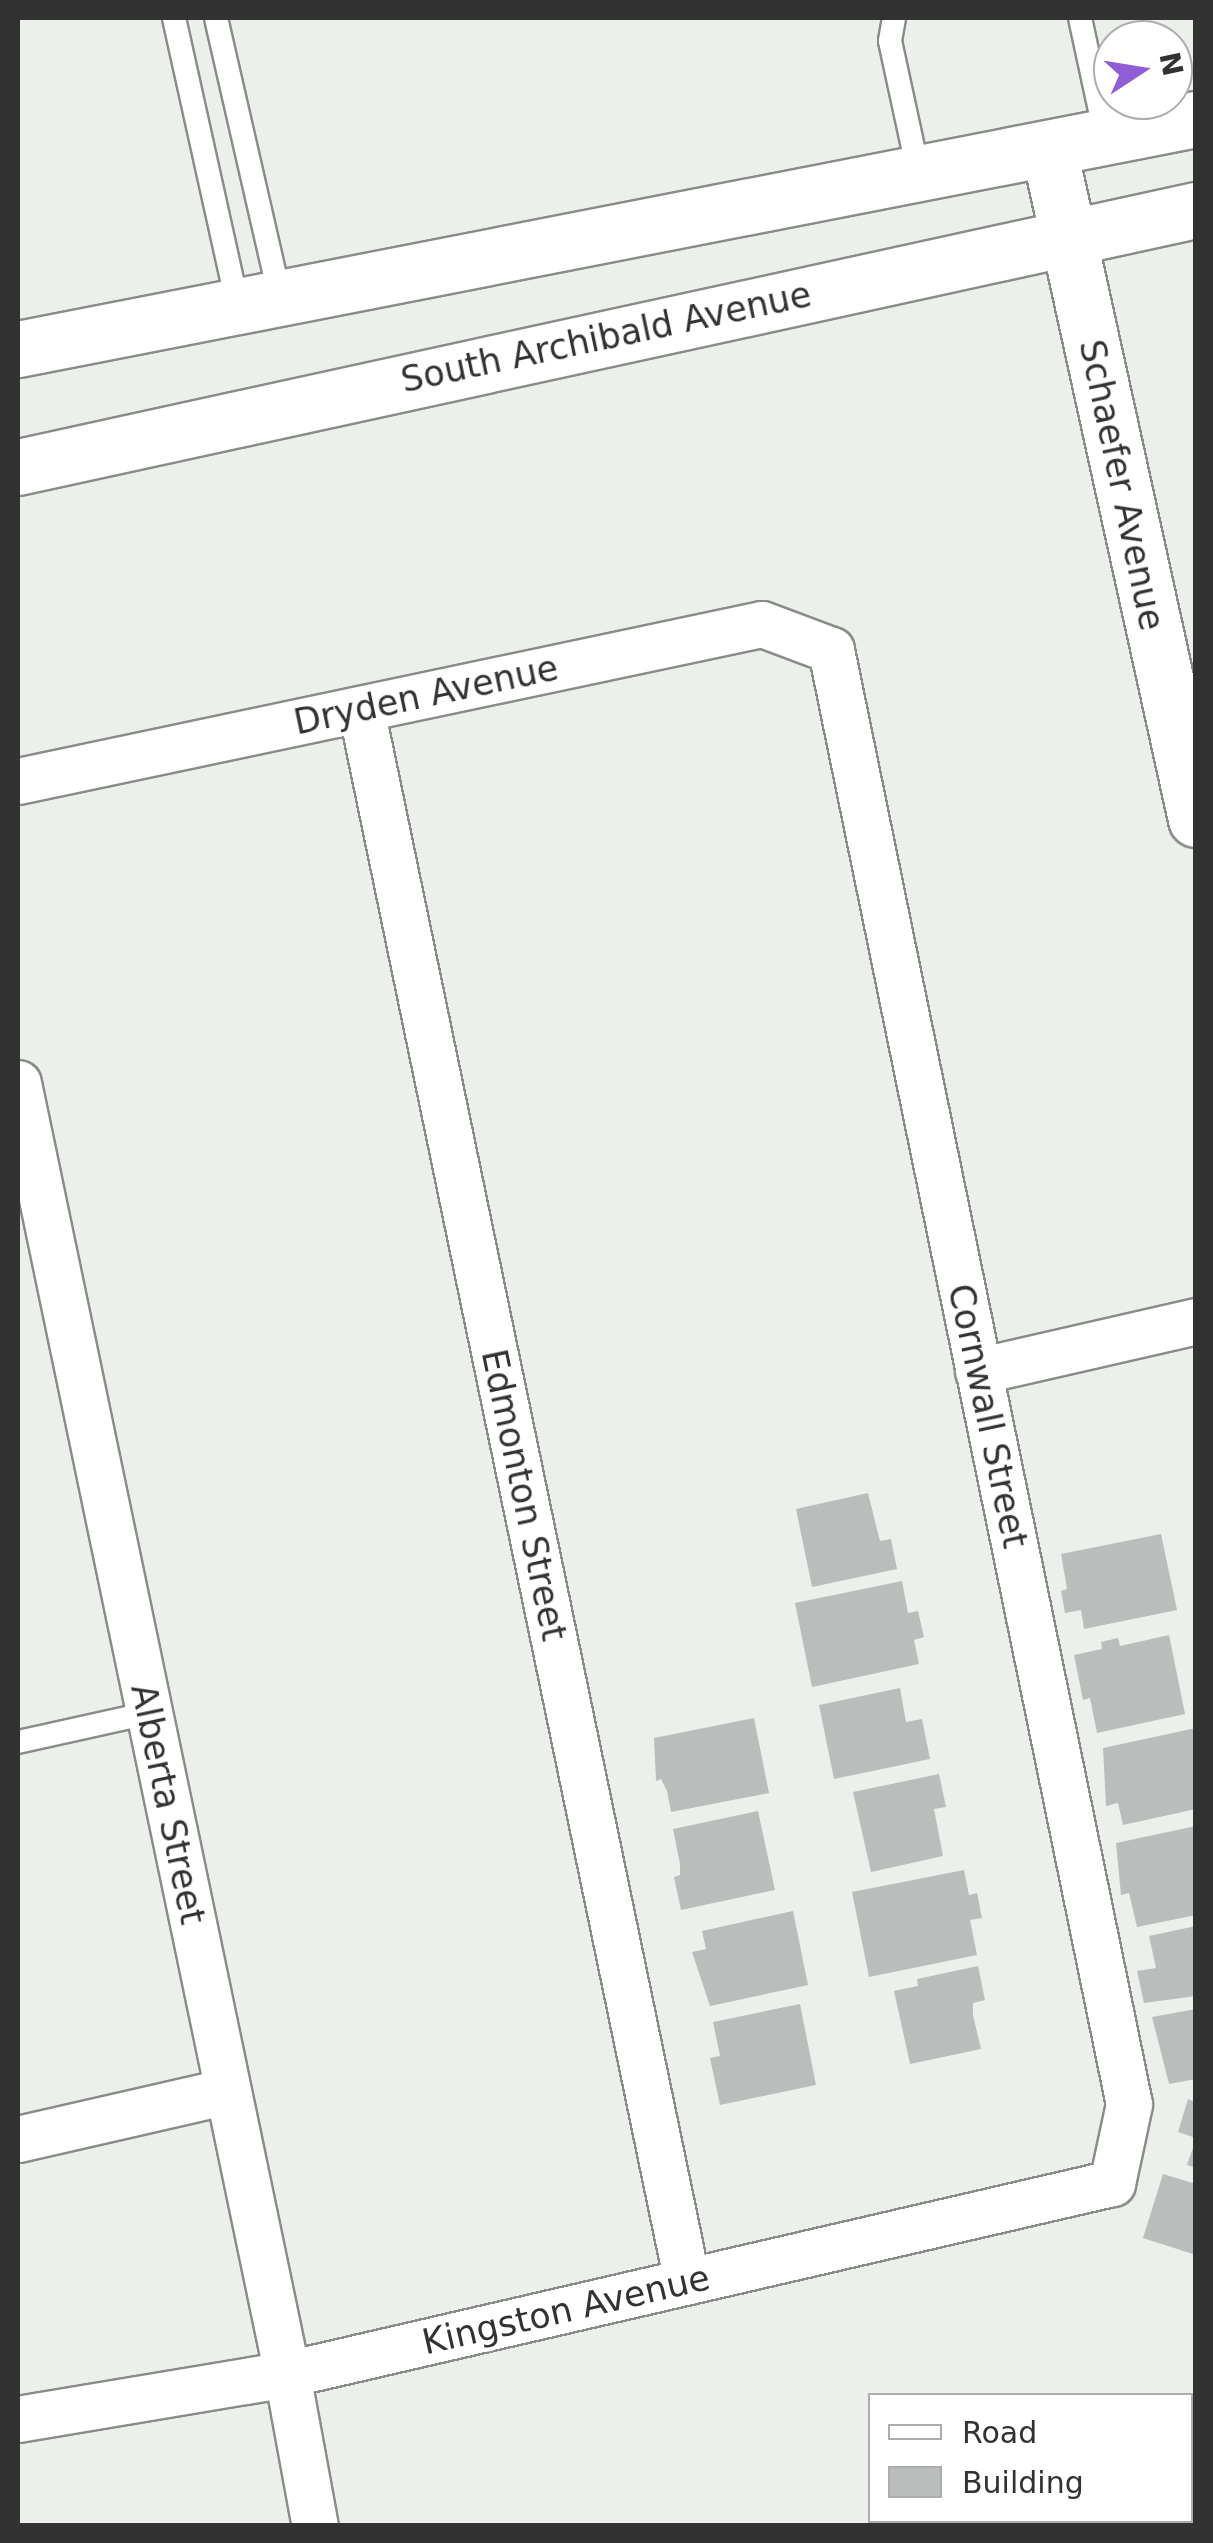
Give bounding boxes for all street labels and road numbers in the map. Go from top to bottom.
street label: South Archibald Avenue [397,273,815,401]
street label: Schaefer Avenue [1071,336,1173,634]
street label: Dryden Avenue [290,646,562,744]
street label: Cornwall Street [940,1280,1036,1552]
street label: Edmonton Street [473,1345,575,1645]
street label: Alberta Street [122,1680,214,1928]
street label: Kingston Avenue [418,2256,714,2364]

